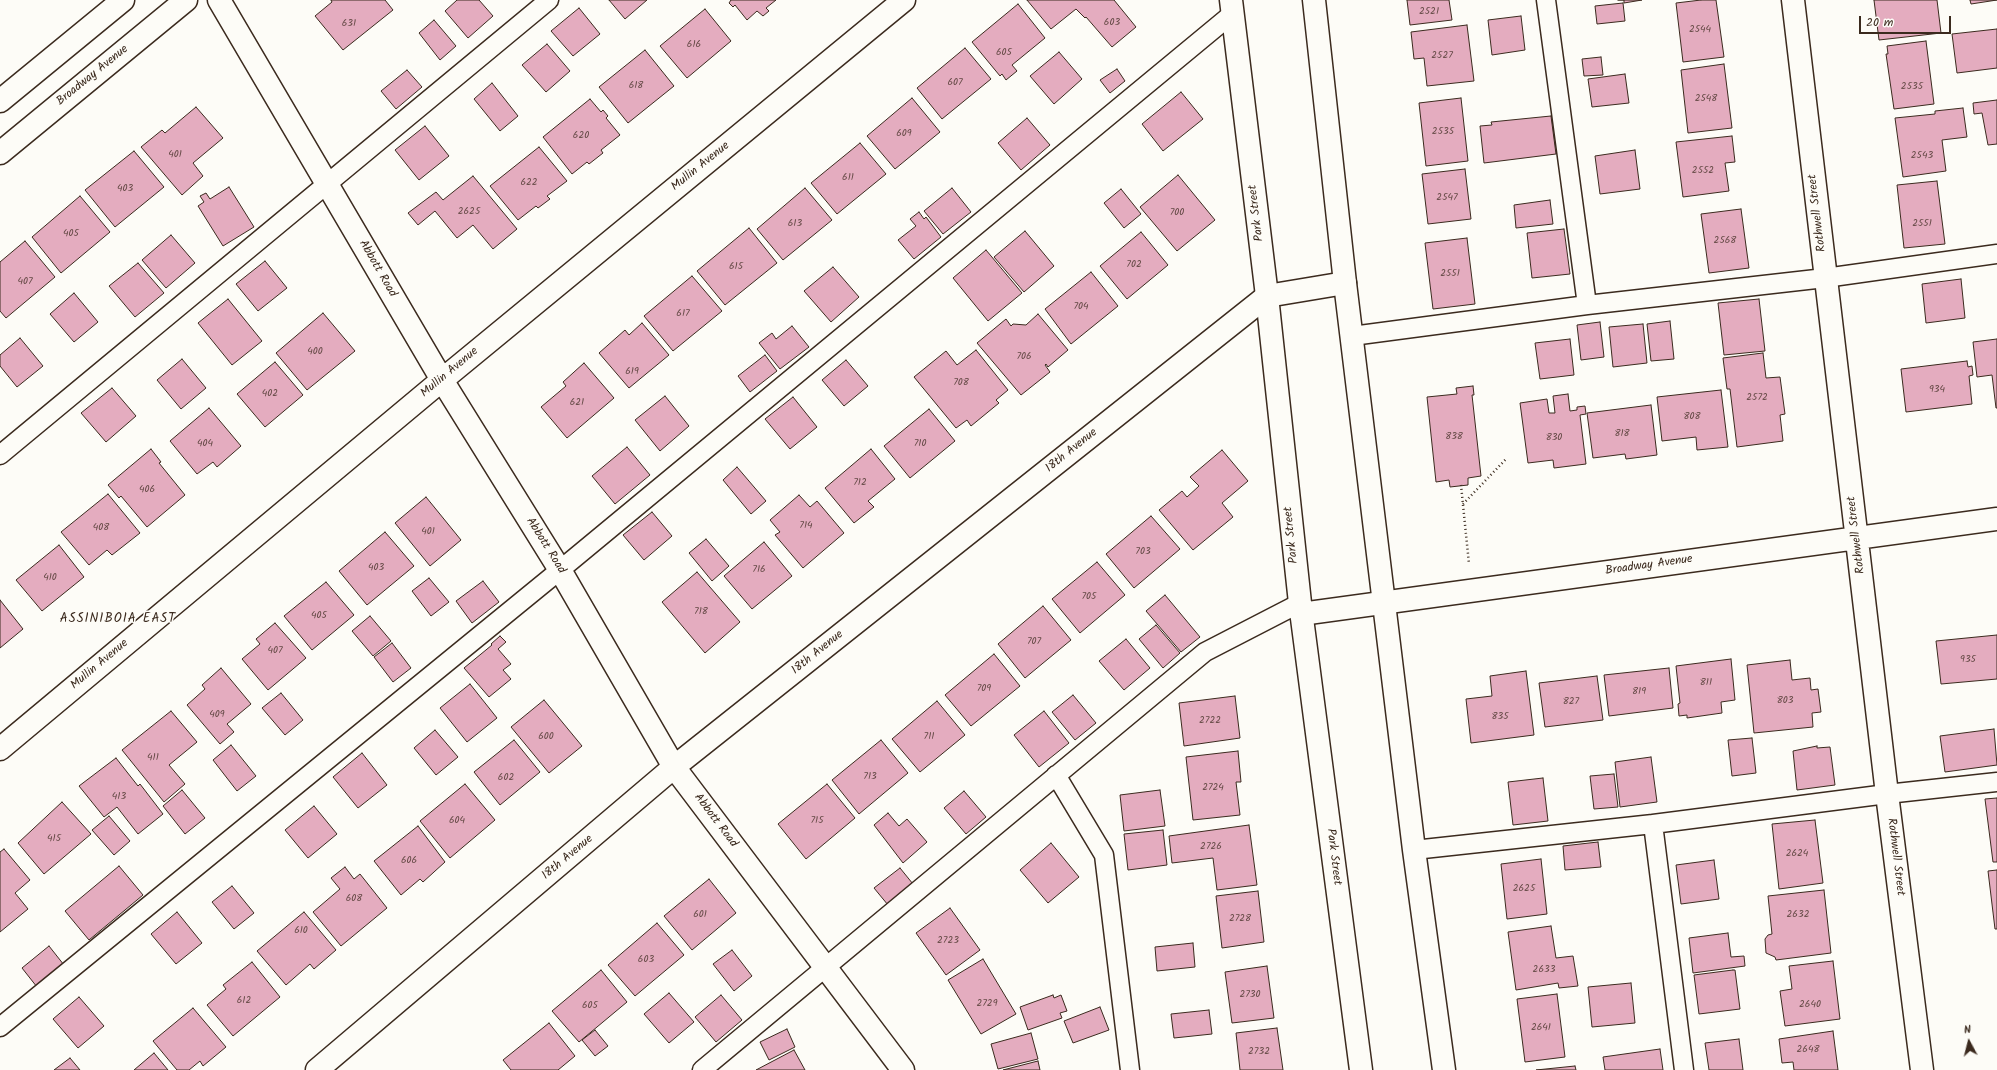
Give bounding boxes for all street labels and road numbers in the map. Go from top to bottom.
street label: Broadway Avenue [54,43,132,109]
street label: Mullin Avenue [669,139,733,195]
street label: Rothwell Street [1806,173,1830,253]
street label: Park Street [1246,184,1268,242]
street label: Abbott Road [355,238,399,300]
street label: Mullin Avenue [418,345,482,401]
street label: 18th Avenue [1043,426,1101,476]
street label: Rothwell Street [1845,495,1869,575]
street label: Park Street [1282,506,1302,564]
street label: Abbott Road [522,515,568,577]
street label: Broadway Avenue [1604,553,1694,579]
street label: 18th Avenue [789,628,847,678]
street label: Mullin Avenue [68,637,132,693]
street label: Abbott Road [690,791,740,851]
street label: Rothwell Street [1883,817,1907,897]
street label: Park Street [1322,828,1344,886]
street label: 18th Avenue [540,832,596,884]

